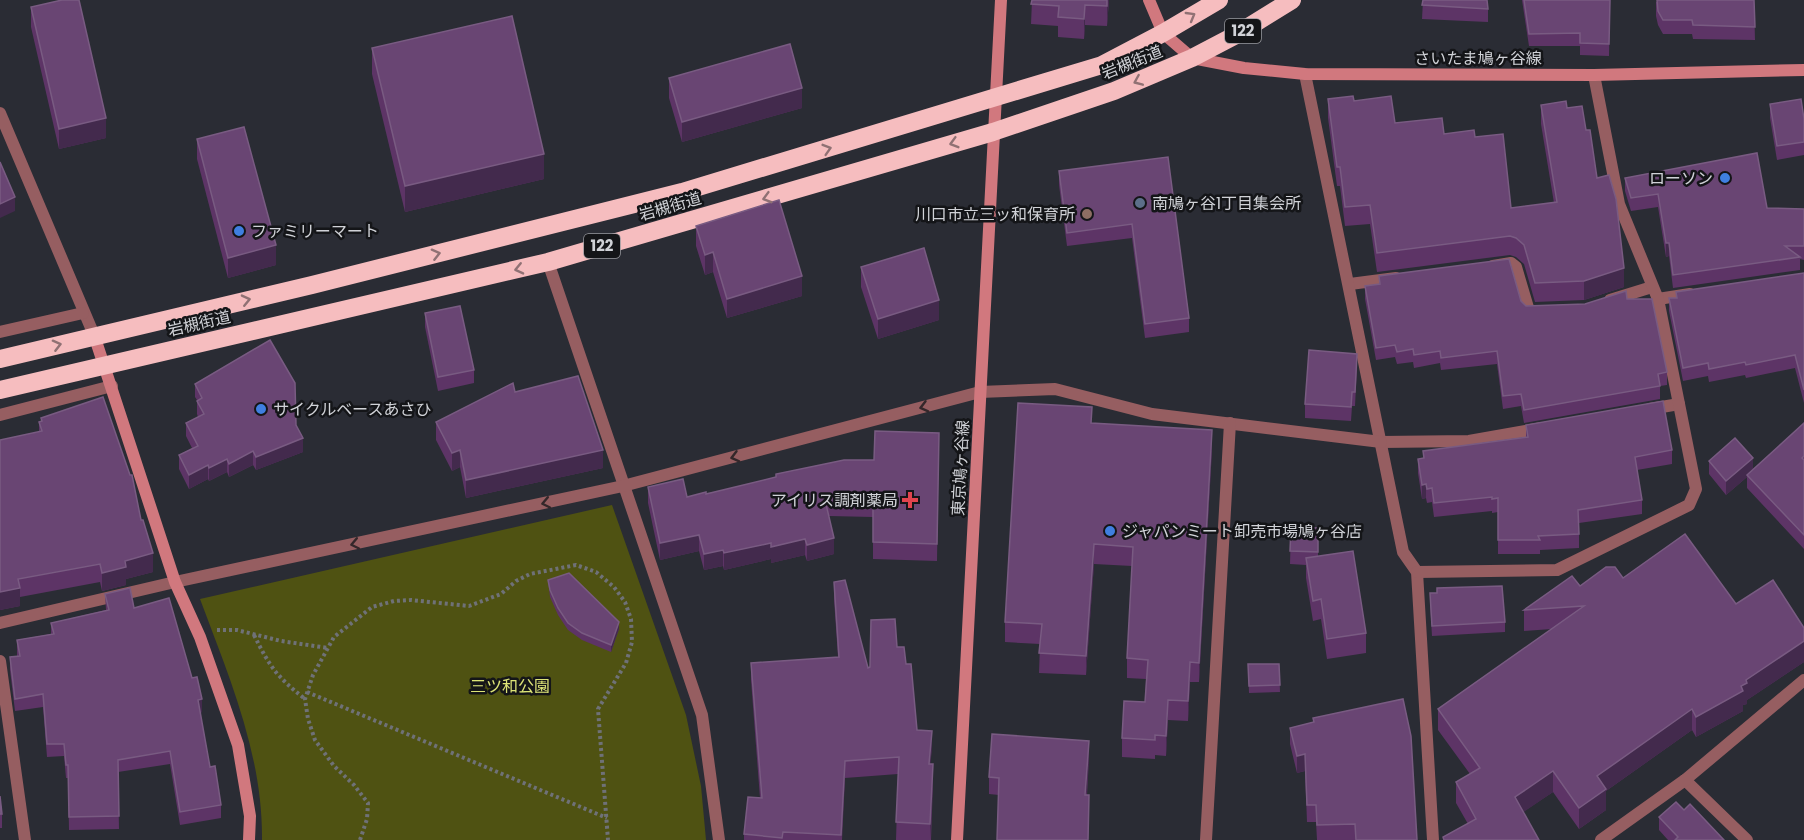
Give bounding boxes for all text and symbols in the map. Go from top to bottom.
one-way arrow [1185,12,1195,24]
road number: 122 [1225,19,1261,43]
street label: 岩槻街道 [1098,40,1166,85]
street label: さいたま鳩ヶ谷線 [1414,47,1542,70]
one-way arrow [1134,74,1145,86]
one-way arrow [949,136,960,148]
one-way arrow [821,144,832,156]
place label: ローソン [1649,167,1713,190]
marker: ローソン [1718,171,1732,185]
street label: 岩槻街道 [636,187,704,226]
one-way arrow [762,191,772,203]
place label: 南鳩ヶ谷1丁目集会所 [1152,192,1301,215]
marker: 南鳩ヶ谷1丁目集会所 [1133,196,1147,210]
place label: 川口市立三ッ和保育所 [915,203,1075,226]
marker: 川口市立三ッ和保育所 [1080,207,1094,221]
place label: ファミリーマート [251,220,379,243]
marker: ファミリーマート [232,224,246,238]
road number: 122 [584,234,620,258]
one-way arrow [430,249,441,261]
one-way arrow [514,262,524,275]
one-way arrow [241,294,251,307]
street label: 岩槻街道 [165,305,233,342]
one-way arrow [52,340,62,353]
place label: サイクルベースあさひ [273,398,431,421]
one-way arrow [919,400,929,413]
marker: サイクルベースあさひ [254,402,268,416]
street label: 東京鳩ヶ谷線 [947,419,974,517]
one-way arrow [730,449,740,462]
place label: アイリス調剤薬局 [771,489,898,512]
marker: アイリス調剤薬局 [903,493,917,507]
one-way arrow [541,495,551,508]
place label: ジャパンミート卸売市場鳩ヶ谷店 [1122,520,1362,543]
marker: ジャパンミート卸売市場鳩ヶ谷店 [1103,524,1117,538]
one-way arrow [350,536,360,549]
park label: 三ツ和公園 [470,675,550,698]

